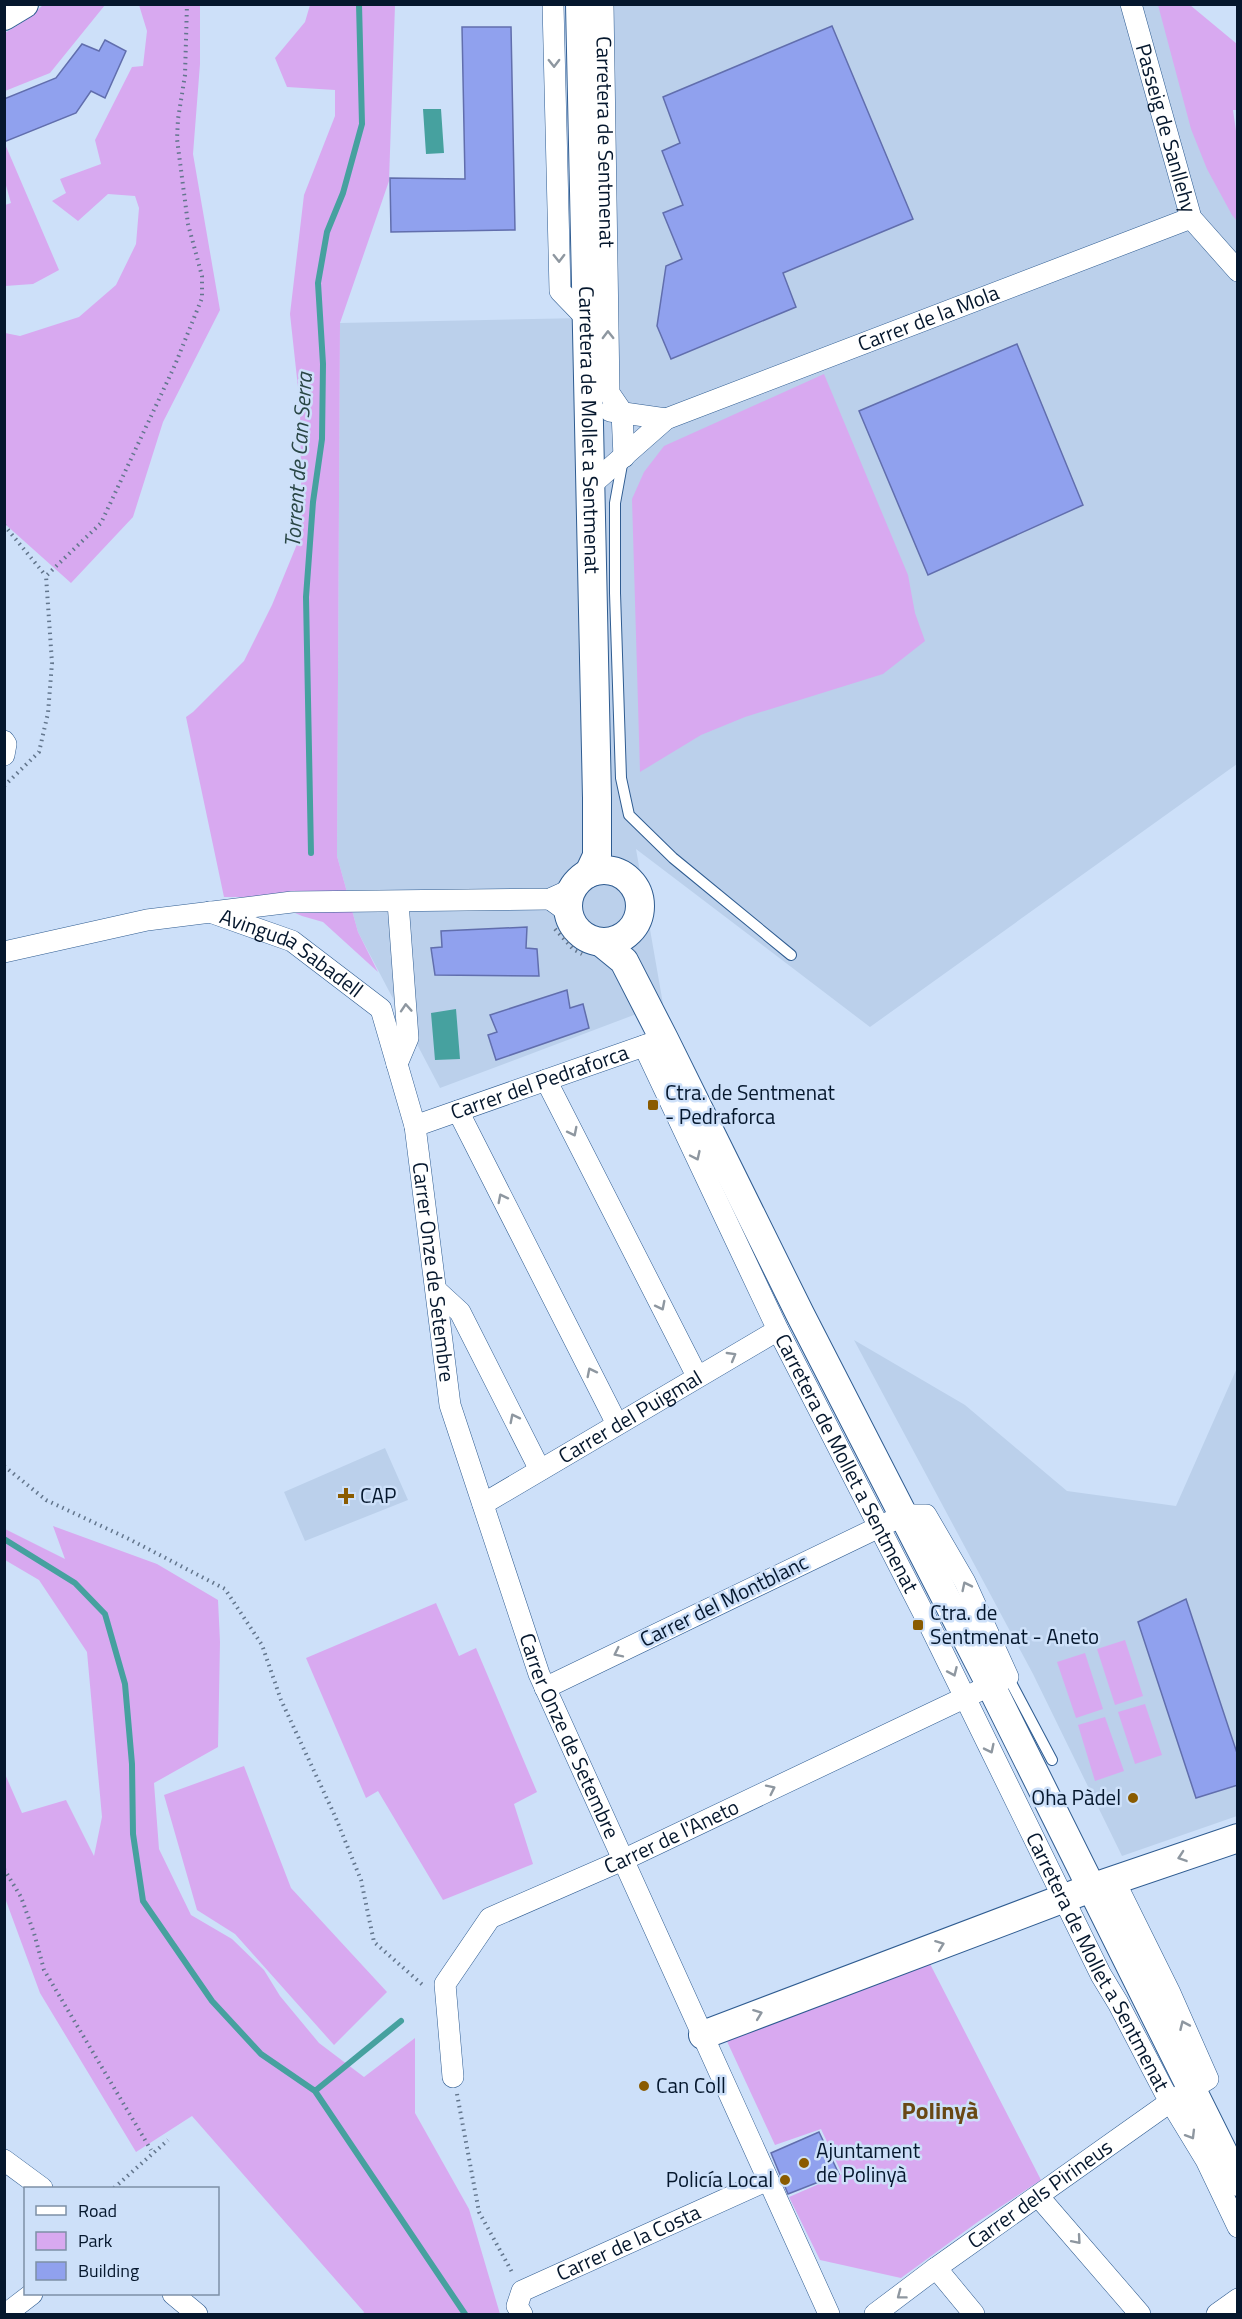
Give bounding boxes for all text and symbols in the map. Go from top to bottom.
street label: Carretera de Sentmenat [588,36,624,249]
street label: Passeig de Sanllehy [1128,40,1206,216]
one-way arrow [548,58,561,67]
one-way arrow [553,253,566,262]
street label: Carrer de la Mola [853,276,1004,359]
street label: Carretera de Mollet a Sentmenat [571,286,609,575]
one-way arrow [602,330,615,339]
water label: Torrent de Can Serra [275,369,321,549]
street label: Avinguda Sabadell [216,900,370,1005]
one-way arrow [400,1003,413,1012]
street label: Carrer del Pedraforca [446,1035,633,1127]
place label: Ctra. de Sentmenat - Pedraforca [665,1076,835,1132]
marker: Ctra. de Sentmenat - Pedraforca [646,1098,660,1112]
one-way arrow [565,1126,577,1137]
one-way arrow [688,1149,700,1160]
street label: Carrer Onze de Setembre [405,1160,464,1384]
one-way arrow [498,1193,510,1204]
one-way arrow [654,1299,666,1310]
street label: Carretera de Mollet a Sentmenat [767,1328,928,1599]
one-way arrow [725,1352,736,1364]
street label: Carrer del Puigmal [552,1361,708,1471]
one-way arrow [586,1367,598,1378]
one-way arrow [510,1414,521,1424]
place label: CAP [360,1479,396,1511]
marker: CAP [337,1487,355,1505]
street label: Carrer del Montblanc [634,1545,813,1655]
one-way arrow [962,1581,974,1592]
place label: Ctra. de Sentmenat - Aneto [930,1596,1099,1652]
marker: Ctra. de Sentmenat - Aneto [911,1618,925,1632]
street label: Carrer Onze de Setembre [512,1629,628,1843]
one-way arrow [613,1645,624,1657]
one-way arrow [946,1666,958,1677]
one-way arrow [983,1742,995,1753]
place label: Oha Pàdel [1031,1781,1121,1813]
one-way arrow [764,1785,775,1797]
street label: Carrer de l'Aneto [598,1790,744,1882]
marker: Oha Pàdel [1126,1791,1140,1805]
street label: Carretera de Mollet a Sentmenat [1018,1826,1179,2097]
one-way arrow [1177,1849,1188,1862]
one-way arrow [934,1940,945,1952]
one-way arrow [752,2008,762,2021]
one-way arrow [1179,2020,1191,2031]
place label: Can Coll [656,2069,726,2101]
marker: Can Coll [637,2079,651,2093]
district label: Polinyà [902,2092,978,2128]
one-way arrow [1183,2129,1195,2139]
street label: Carrer dels Pirineus [960,2131,1119,2256]
place label: Ajuntament de Polinyà [816,2134,921,2190]
marker: Ajuntament de Polinyà [797,2156,811,2170]
place label: Policía Local [666,2163,773,2195]
marker: Policía Local [778,2173,792,2187]
legend [24,2187,219,2295]
street label: Carrer de la Costa [551,2195,706,2289]
text: Road [78,2197,117,2224]
text: Park [78,2227,113,2254]
one-way arrow [1069,2233,1080,2244]
text: Building [78,2257,139,2284]
one-way arrow [897,2288,908,2299]

